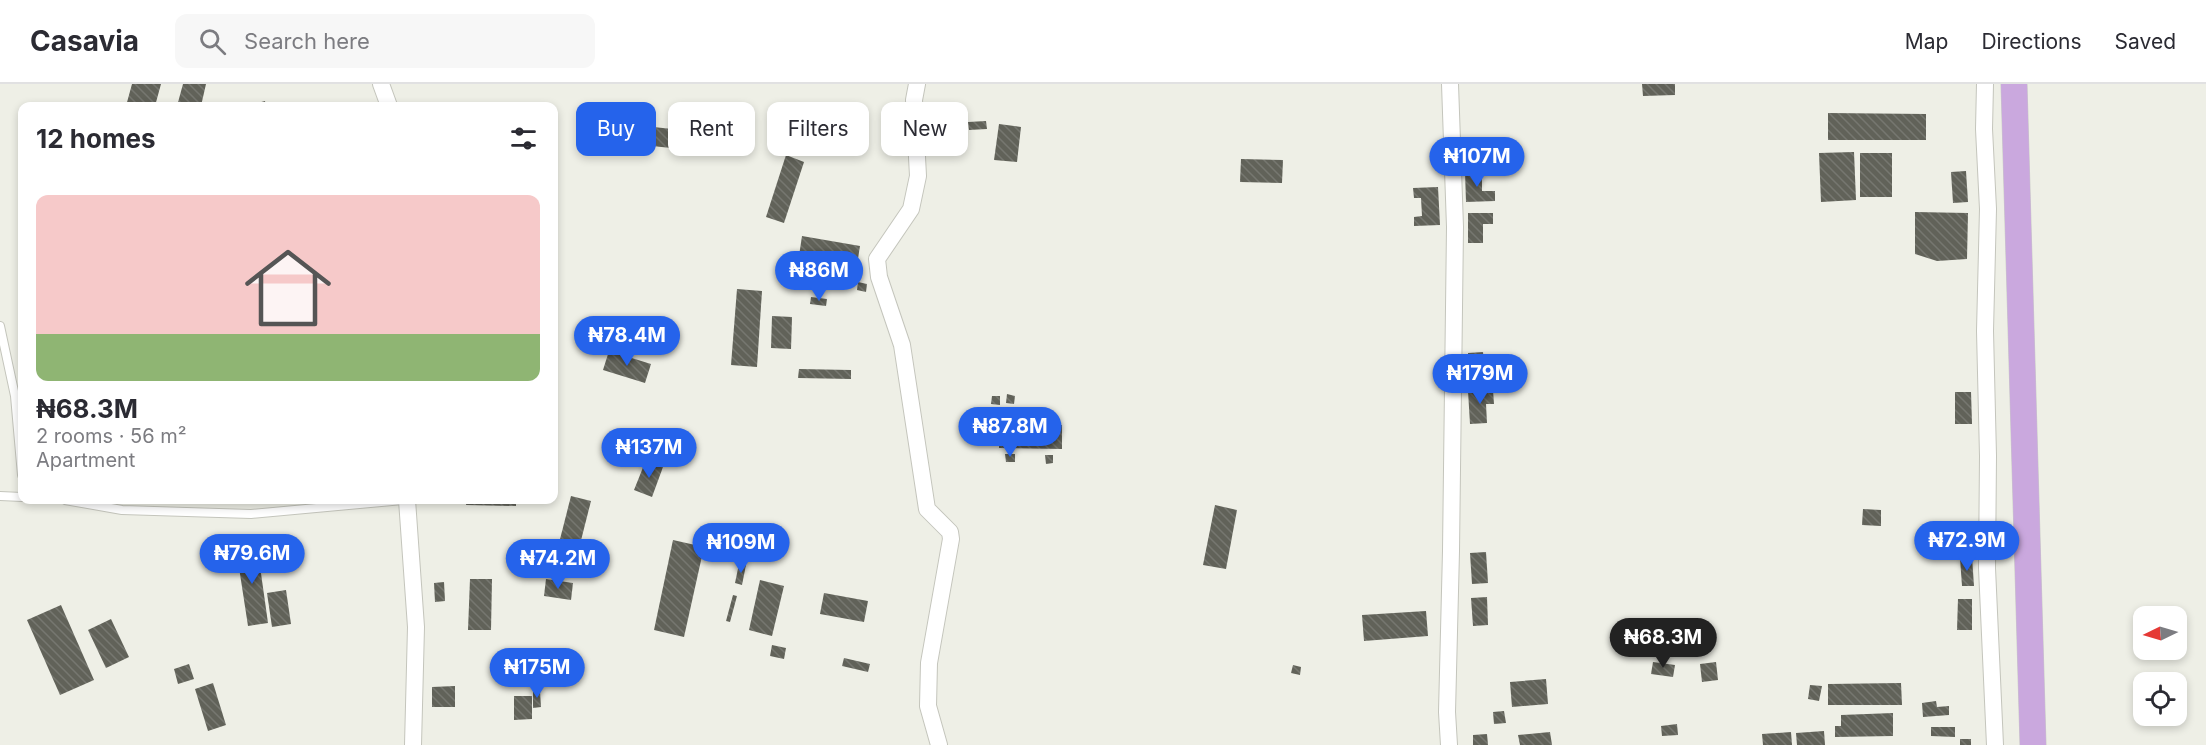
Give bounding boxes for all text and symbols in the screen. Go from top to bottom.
search box [175,14,595,68]
text: Casavia [30,24,139,58]
icon: search [196,25,229,58]
text: Search here [244,28,370,54]
text: Map [1905,29,1948,54]
text: Directions [1981,29,2082,54]
text: Saved [2115,29,2176,54]
chip: Buy [576,102,656,156]
chip: Rent [668,102,755,156]
chip: Filters [767,102,869,156]
chip: New [881,102,968,156]
icon: filters [507,122,540,155]
text: 12 homes [36,123,156,154]
pin: ₦107M [1435,137,1519,188]
text: ₦107M [1443,144,1511,168]
icon: home [234,234,342,342]
pin: ₦86M [783,251,855,302]
text: ₦86M [789,258,849,282]
pin: ₦78.4M [578,316,676,367]
text: ₦78.4M [588,323,666,347]
pin: ₦179M [1438,354,1522,405]
text: ₦179M [1447,361,1513,385]
text: ₦68.3M [36,393,138,424]
pin: ₦87.8M [961,407,1059,458]
text: ₦87.8M [972,414,1048,438]
text: 2 rooms · 56 m² [36,424,187,448]
pin: ₦137M [607,428,691,479]
text: ₦137M [616,435,682,459]
text: Apartment [36,448,135,472]
pin: ₦72.9M [1918,521,2016,572]
pin: ₦109M [699,523,783,574]
text: ₦72.9M [1928,528,2006,552]
text: ₦109M [707,530,775,554]
pin: ₦79.6M [203,534,301,585]
pin: ₦74.2M [509,539,607,590]
text: ₦79.6M [214,541,290,565]
text: ₦74.2M [520,546,596,570]
north arrow [2133,606,2187,660]
map controls [2133,606,2187,726]
pin: ₦68.3M [1614,618,1712,669]
text: ₦68.3M [1624,625,1702,649]
pin: ₦175M [495,648,579,699]
text: ₦175M [504,655,570,679]
button: locate [2133,672,2187,726]

